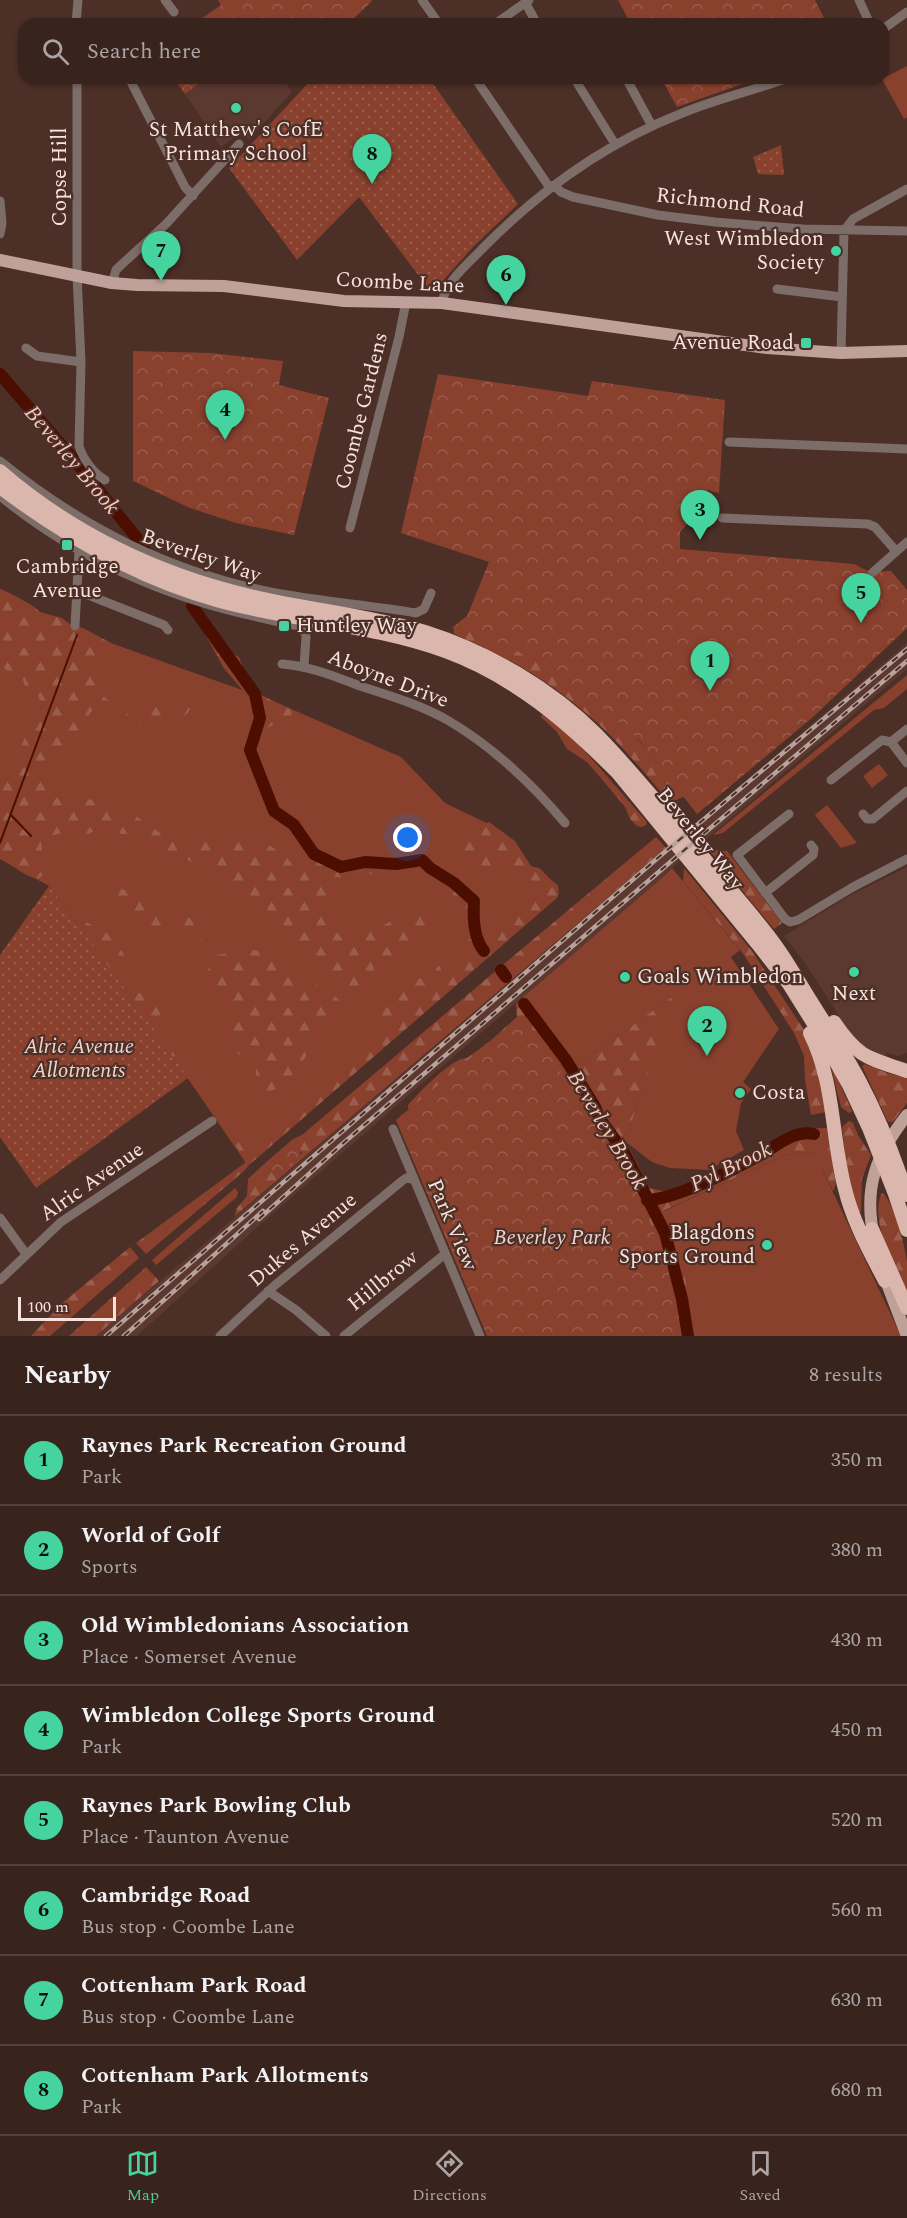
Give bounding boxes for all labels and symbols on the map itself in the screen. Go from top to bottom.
marker: St Matthew's CofE Primary School [229,101,243,115]
place label: St Matthew's CofE Primary School [149,114,323,170]
street label: Copse Hill [44,128,76,226]
pin: 8 [352,134,392,184]
street label: Richmond Road [654,179,806,227]
place label: West Wimbledon Society [664,223,825,279]
pin: 7 [142,232,180,281]
marker: West Wimbledon Society [829,244,843,258]
pin: 6 [486,256,526,305]
street label: Coombe Lane [335,264,465,302]
place label: Avenue Road [672,327,794,359]
street label: Coombe Gardens [327,329,397,493]
marker: Avenue Road [799,336,813,350]
pin: 4 [206,390,244,440]
water label: Beverley Brook [16,398,128,522]
pin: 3 [680,490,720,540]
street label: Beverley Way [137,521,266,592]
marker: Cambridge Avenue [60,538,74,552]
place label: Cambridge Avenue [15,551,119,607]
pin: 5 [842,574,880,623]
place label: Huntley Way [296,610,417,642]
marker: Huntley Way [277,619,291,633]
street label: Aboyne Drive [323,641,453,717]
pin: 1 [690,642,730,691]
street label: Beverley Way [648,780,752,898]
your location [393,823,422,852]
place label: Goals Wimbledon [637,961,803,993]
marker: Next [847,965,861,979]
marker: Goals Wimbledon [618,970,632,984]
place label: Next [832,978,876,1010]
pin: 2 [688,1006,726,1056]
park label: Alric Avenue Allotments [23,1031,134,1087]
water label: Beverley Brook [558,1064,656,1196]
place label: Costa [752,1077,806,1109]
marker: Costa [733,1086,747,1100]
water label: Pyl Brook [684,1133,778,1201]
street label: Alric Avenue [33,1134,151,1230]
street label: Park View [418,1174,486,1277]
street label: Dukes Avenue [242,1185,364,1295]
place label: Blagdons Sports Ground [619,1217,755,1273]
park label: Beverley Park [493,1222,611,1254]
marker: Blagdons Sports Ground [760,1238,774,1252]
street label: Hillbrow [341,1242,426,1320]
scale bar [18,1294,116,1322]

